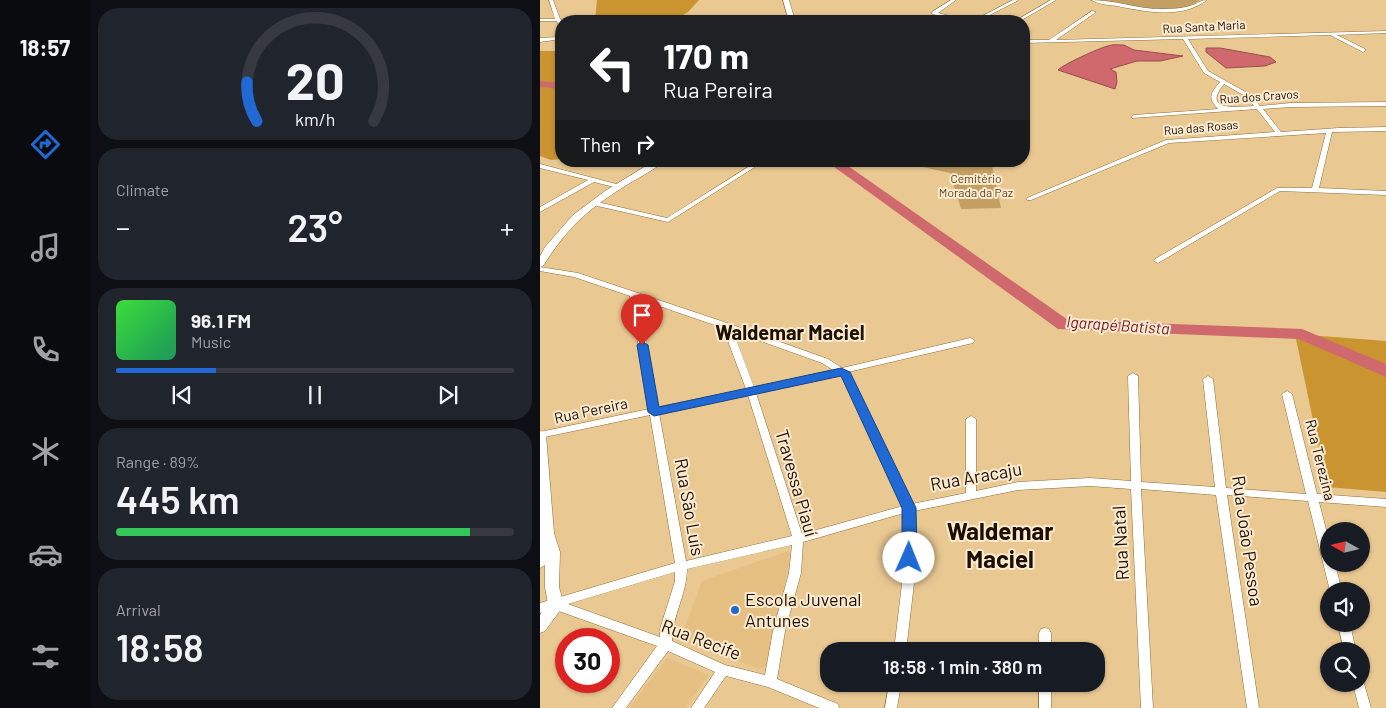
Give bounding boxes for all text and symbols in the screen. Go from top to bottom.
street label: Rua Santa Maria [1162,17,1246,35]
text: 18:57 [20,34,70,60]
text: 170 m [663,34,749,76]
icon: left [580,35,645,100]
text: 20 [286,48,344,110]
text: Rua Pereira [663,76,773,102]
street label: Rua dos Cravos [1219,86,1299,106]
text: km/h [295,108,335,130]
street label: Rua das Rosas [1163,117,1239,137]
icon: directions [28,127,63,162]
icon: right [631,130,659,158]
text: Then [580,133,621,156]
park label: Cemitério Morada da Paz [939,171,1013,199]
text: Climate [116,180,169,199]
text: 23° [287,204,343,250]
text: − [116,210,130,244]
text: + [500,210,514,244]
icon: music [28,230,63,265]
pin [621,294,663,345]
icon: arrive [628,301,656,329]
text: 96.1 FM [191,309,251,332]
water label: Igarapé Batista [1066,311,1170,338]
district label: Waldemar Maciel [715,320,865,344]
icon: phone [28,332,63,367]
text: Music [191,332,231,351]
icon: previous [168,381,196,409]
icon: pause [301,381,329,409]
icon: next [434,381,462,409]
street label: Rua Pereira [552,393,629,427]
street label: Rua Terezina [1302,417,1340,502]
street label: Travessa Piauí [771,427,823,539]
icon: climate [28,434,63,469]
text: Range · 89% [116,452,200,471]
street label: Rua São Luís [671,456,709,557]
street label: Rua Aracaju [928,457,1023,495]
street label: Rua João Pessoa [1228,474,1268,608]
text: 445 km [116,476,240,522]
street label: Rua Natal [1107,505,1133,581]
district label: Waldemar Maciel [947,516,1053,573]
north arrow [1320,522,1370,572]
map controls [1320,522,1370,692]
position arrow [882,531,934,583]
icon: car [28,537,63,572]
button: sound [1320,582,1370,632]
place label: Escola Juvenal Antunes [745,588,862,631]
text: Arrival [116,600,161,619]
marker: Escola Juvenal Antunes [729,604,741,616]
street label: Rua Recife [659,614,744,664]
text: 18:58 [116,624,204,670]
speed limit sign: 30 [555,628,620,693]
icon: filters [28,639,63,674]
button: search [1320,642,1370,692]
text: 18:58 · 1 min · 380 m [883,655,1042,678]

